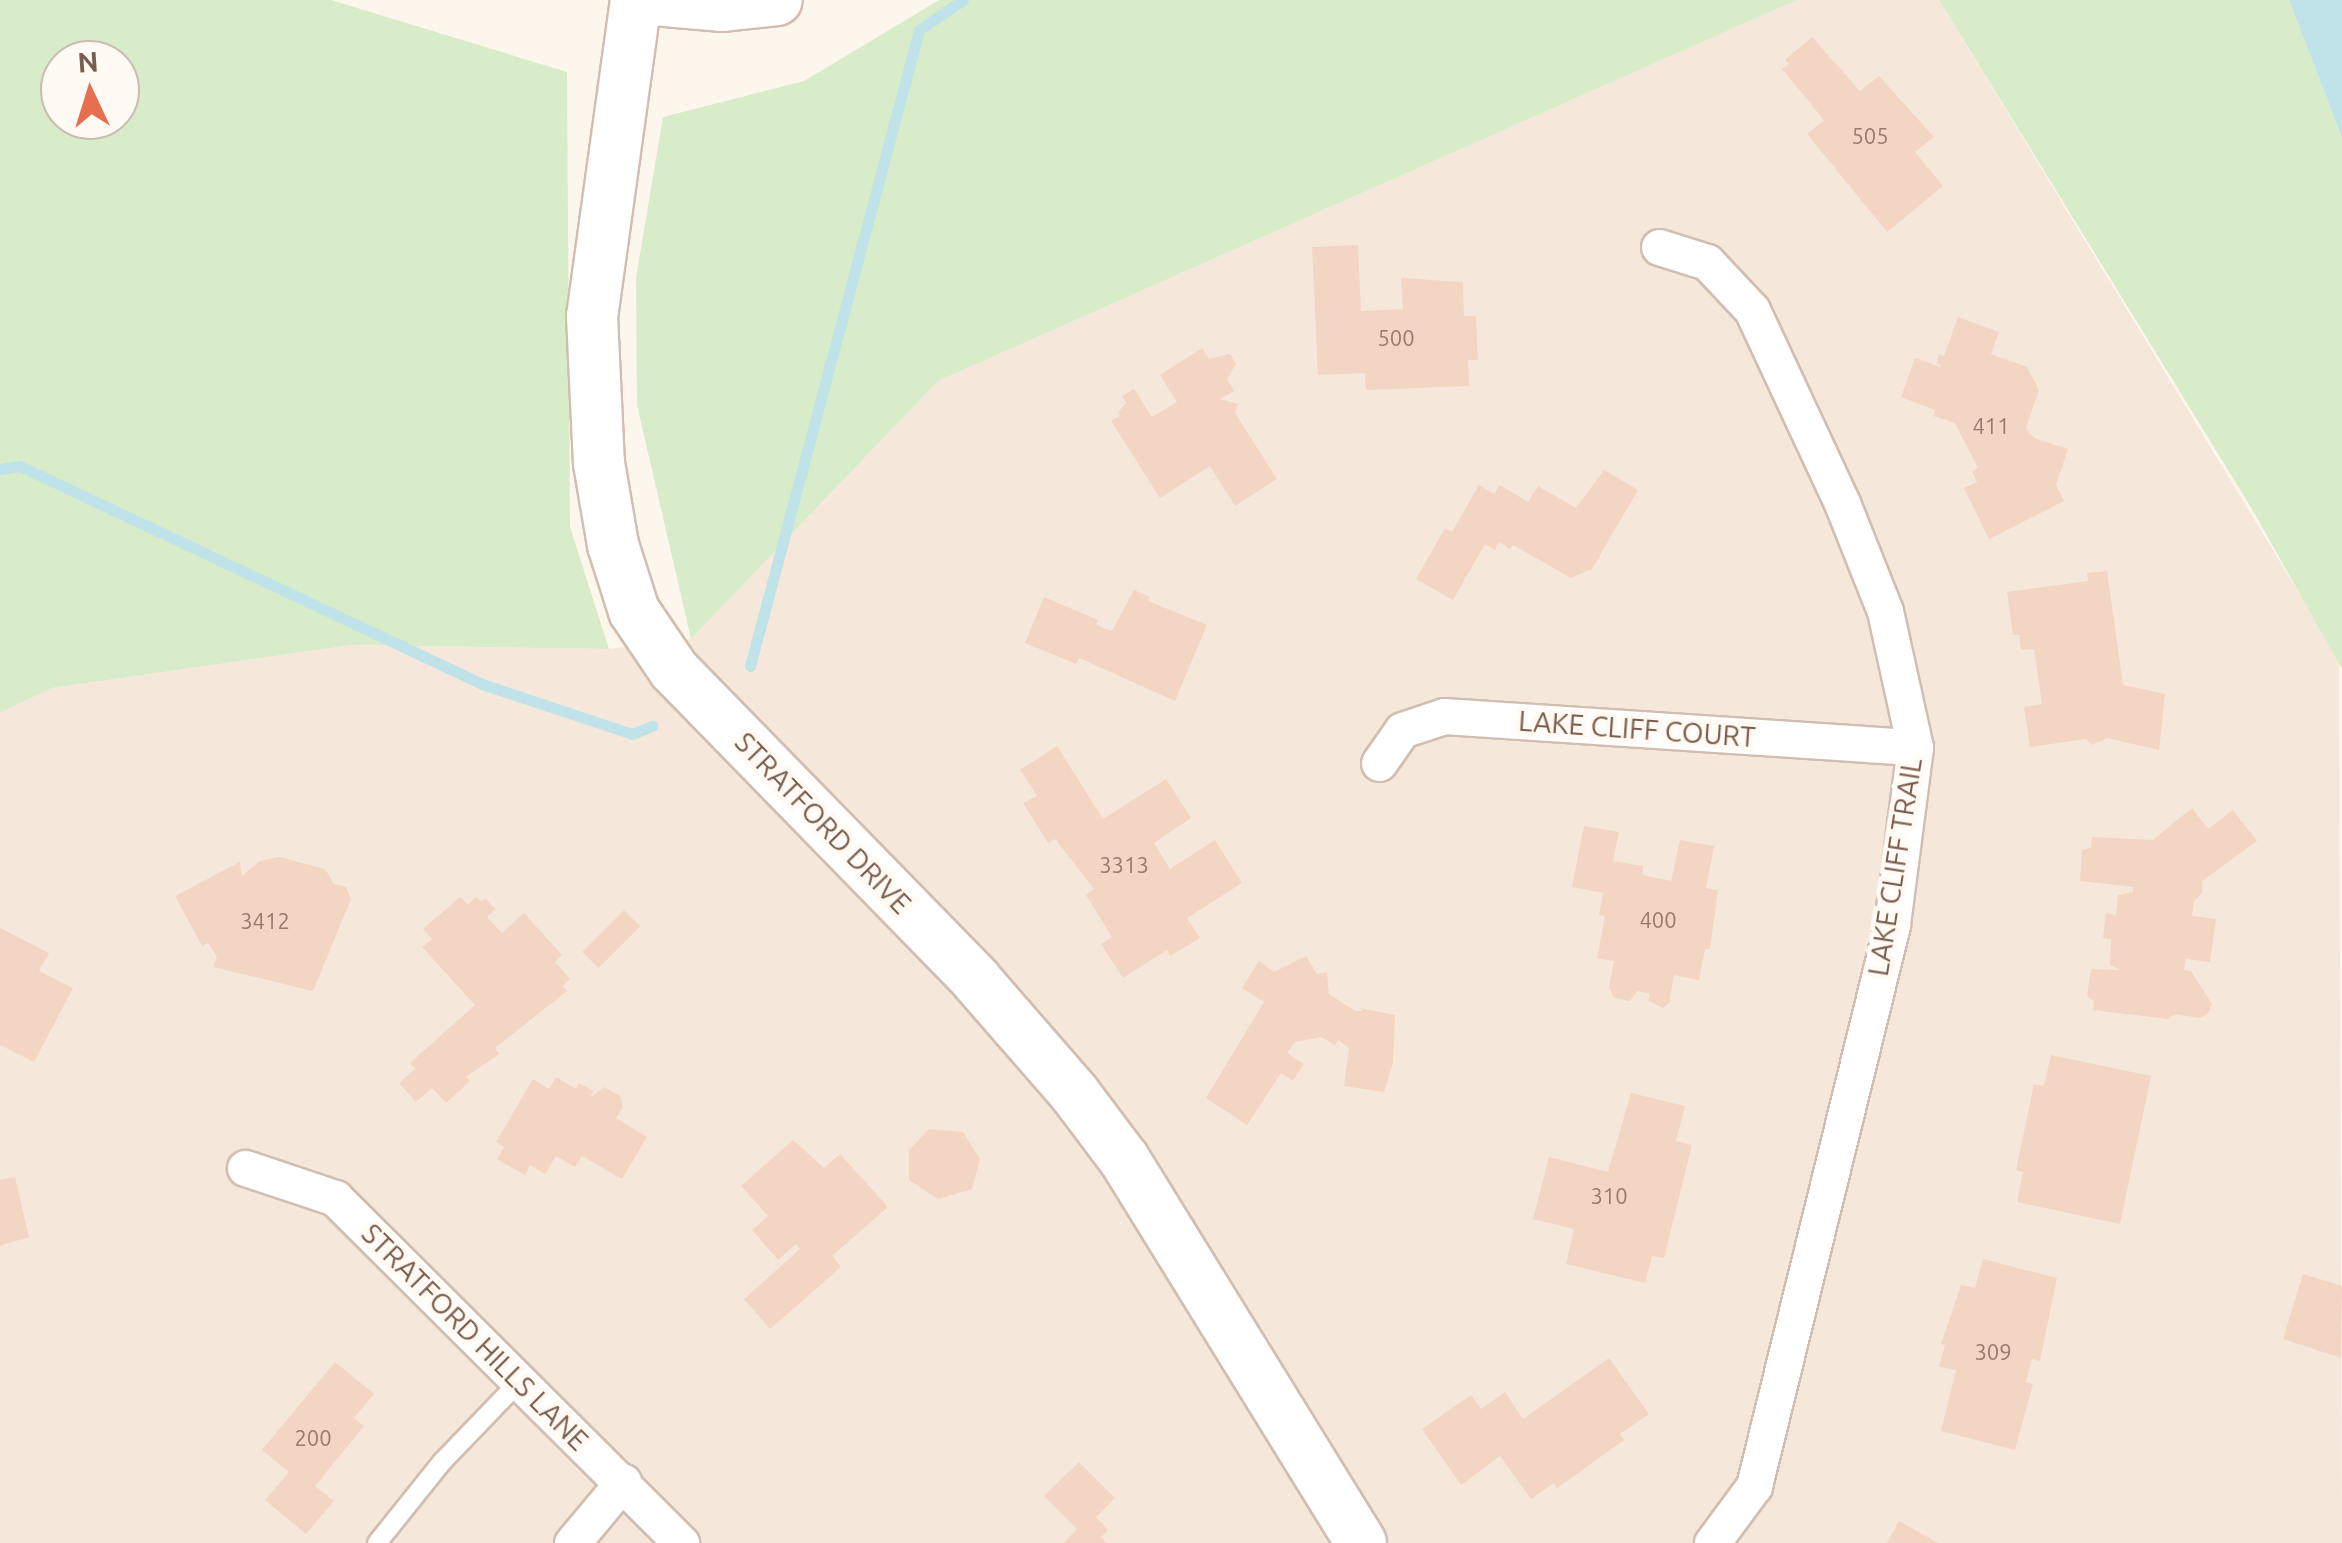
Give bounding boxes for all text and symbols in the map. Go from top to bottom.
north arrow [40,40,140,140]
text: N [77,45,100,78]
house number: 505 [1851,123,1889,149]
house number: 500 [1377,325,1415,351]
house number: 411 [1972,413,2010,439]
street label: LAKE CLIFF COURT [1517,704,1757,754]
street label: STRATFORD DRIVE [728,725,918,921]
street label: LAKE CLIFF TRAIL [1861,756,1929,978]
house number: 3313 [1099,852,1149,878]
house number: 400 [1639,907,1677,933]
house number: 3412 [240,908,290,934]
house number: 310 [1590,1183,1628,1209]
street label: STRATFORD HILLS LANE [355,1217,595,1457]
house number: 309 [1974,1339,2012,1365]
house number: 200 [294,1425,332,1451]

